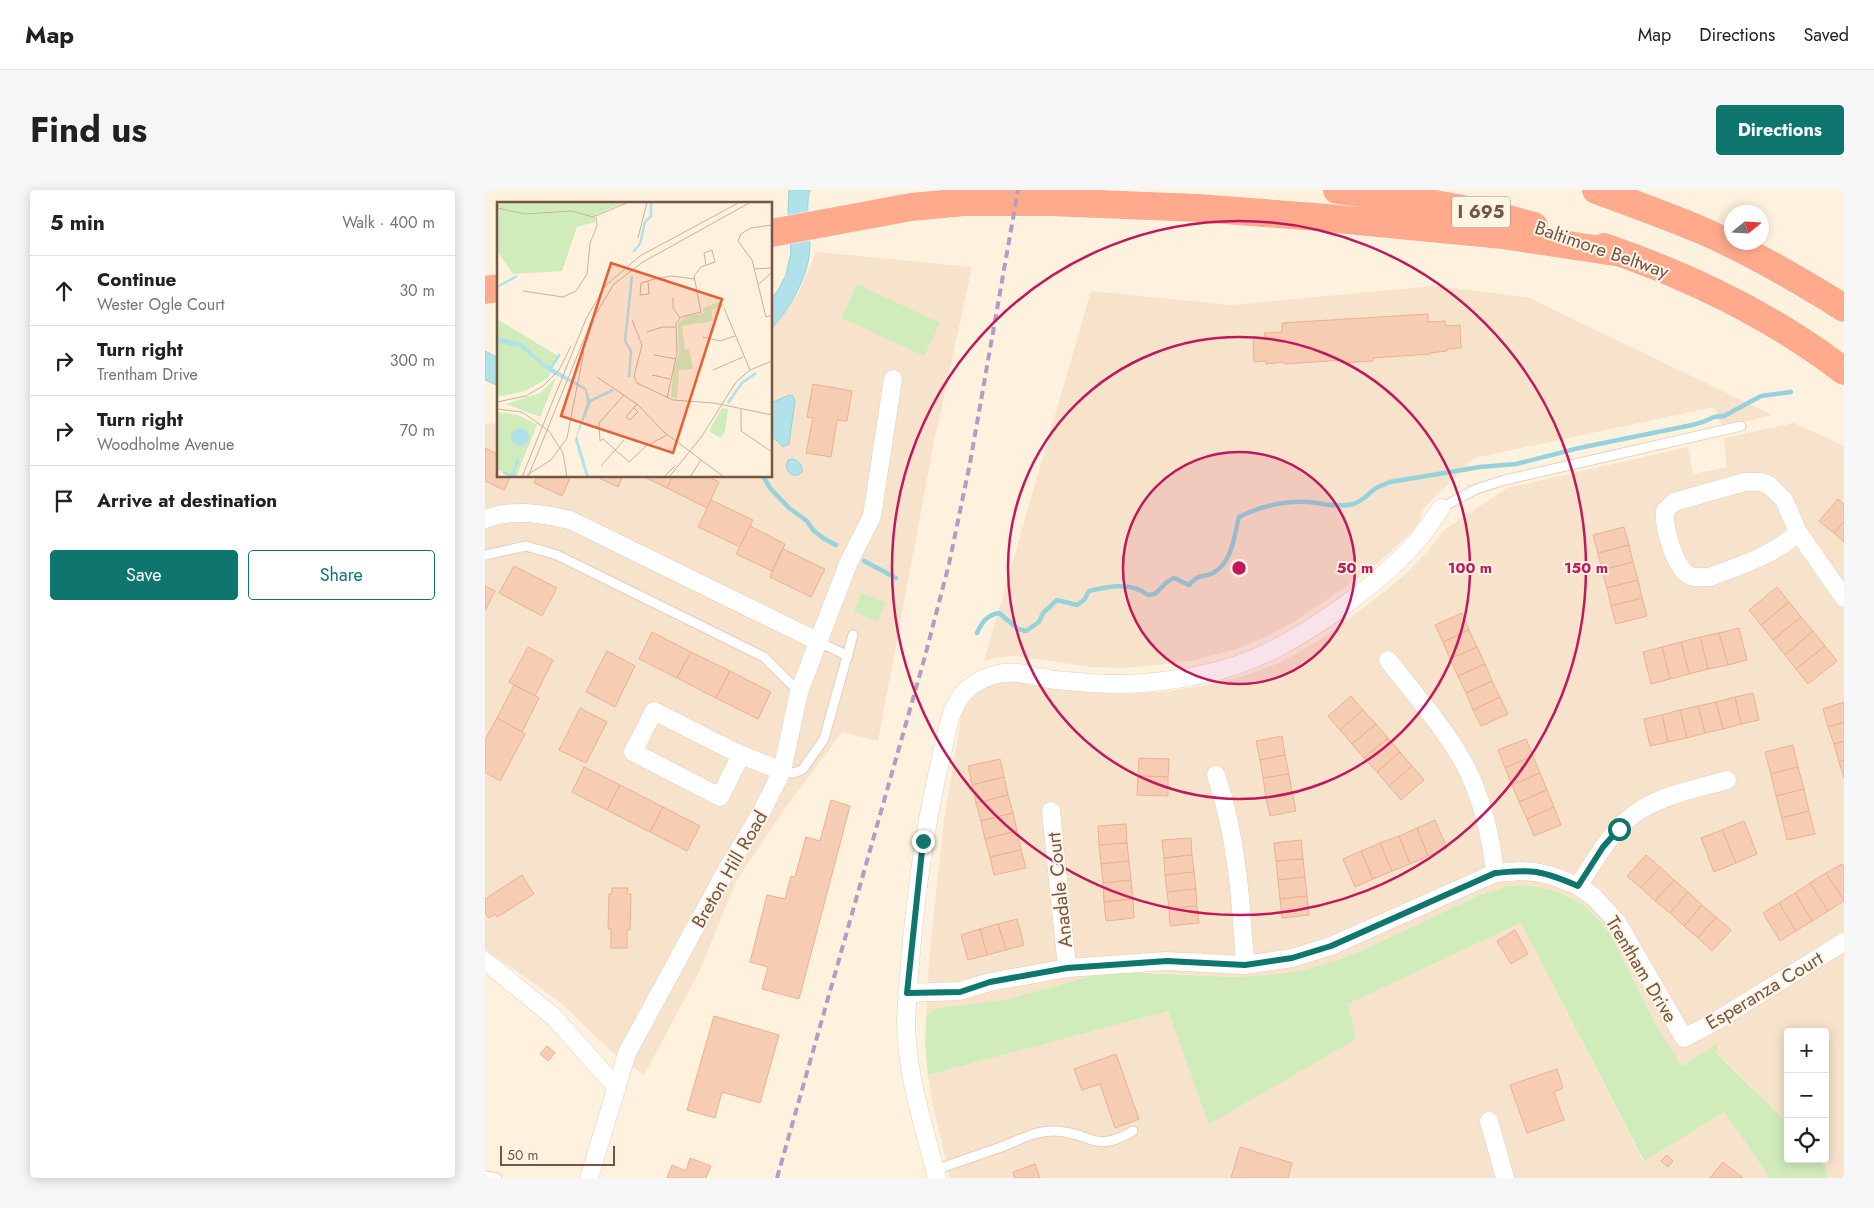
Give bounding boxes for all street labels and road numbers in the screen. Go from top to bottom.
road number: I 695 [1452,197,1510,228]
street label: Baltimore Beltway [1531,214,1673,285]
street label: Breton Hill Road [685,806,774,933]
street label: Anadale Court [1040,830,1079,949]
street label: Trentham Drive [1599,911,1684,1028]
street label: Esperanza Court [1701,945,1828,1036]

